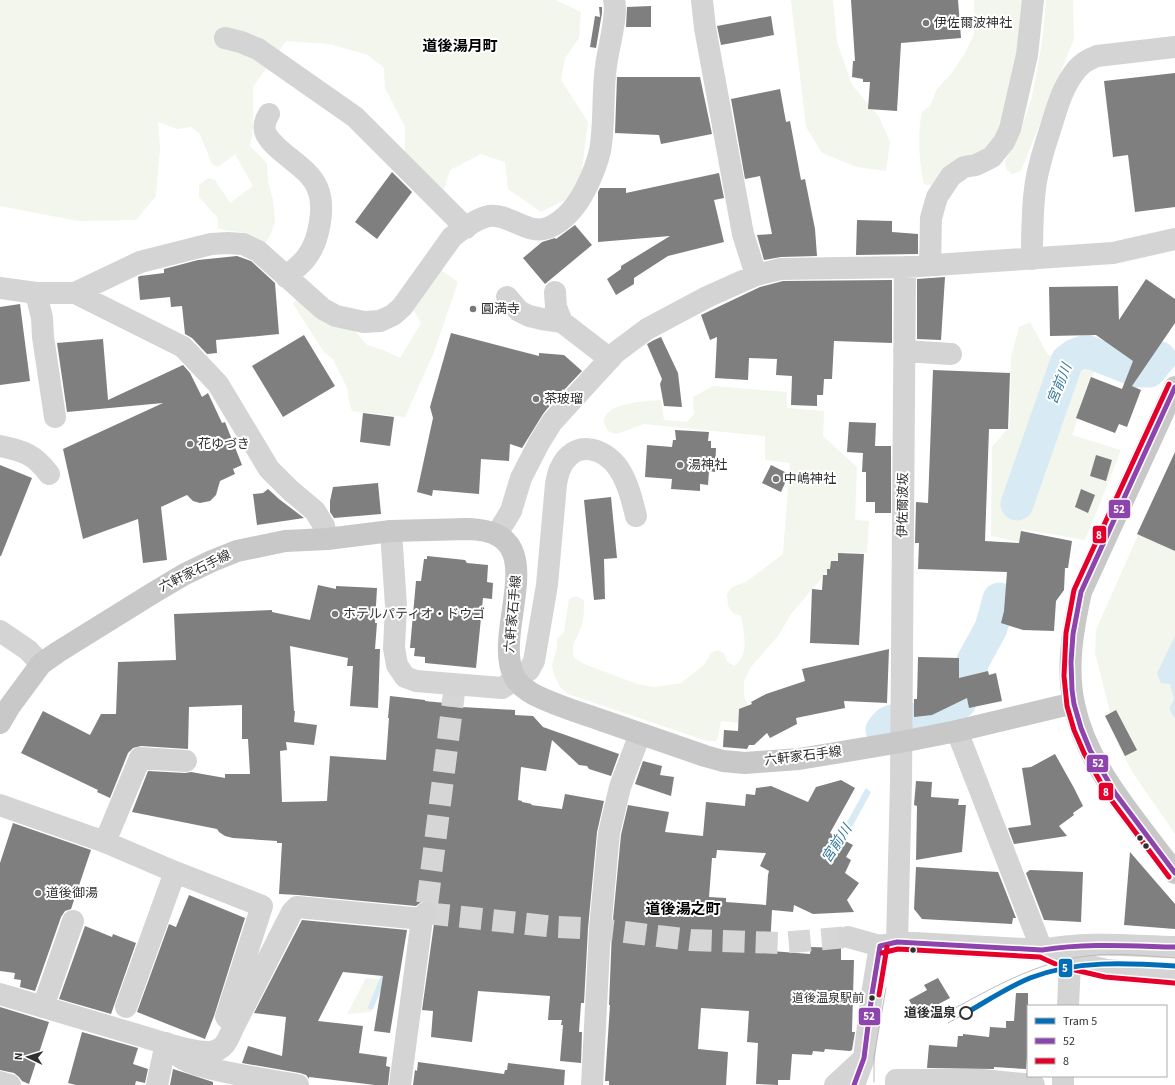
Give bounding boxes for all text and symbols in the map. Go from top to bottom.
place label: 伊佐爾波神社 [934,14,1012,32]
marker: 伊佐爾波神社 [921,18,931,28]
district label: 道後湯月町 [422,36,498,57]
place label: 圓満寺 [481,300,520,318]
marker: 圓満寺 [468,304,478,314]
water label: 宮前川 [1043,359,1078,407]
place label: 茶玻瑠 [544,390,583,408]
marker: 茶玻瑠 [531,394,541,404]
place label: 花ゆづき [198,435,250,453]
marker: 花ゆづき [185,439,195,449]
place label: 湯神社 [688,456,727,474]
marker: 湯神社 [675,460,685,470]
place label: 中嶋神社 [784,470,836,488]
street label: 伊佐爾波坂 [893,472,913,538]
marker: 中嶋神社 [771,474,781,484]
line badge: 52 [1108,499,1131,519]
text: 52 [1113,502,1125,517]
line badge: 8 [1092,525,1107,544]
text: 8 [1096,528,1102,543]
street label: 六軒家石手線 [156,546,234,596]
street label: 六軒家石手線 [501,574,525,654]
place label: ホテルパティオ・ドウゴ [343,605,485,623]
marker: ホテルパティオ・ドウゴ [330,609,340,619]
street label: 六軒家石手線 [763,742,843,770]
line badge: 52 [1086,754,1109,773]
text: 52 [1092,756,1104,771]
line badge: 8 [1098,782,1114,801]
text: 8 [1103,785,1109,800]
water label: 宮前川 [817,819,858,867]
unlabelled marker [1135,833,1145,843]
unlabelled marker [1141,841,1151,851]
place label: 道後御湯 [46,884,98,902]
marker: 道後御湯 [33,888,43,898]
district label: 道後湯之町 [645,899,721,920]
unlabelled marker [908,945,918,955]
line badge: 5 [1058,958,1073,978]
text: 5 [1062,961,1068,976]
place label: 道後温泉駅前 [792,990,864,1007]
marker: 道後温泉駅前 [867,993,877,1003]
place label: 道後温泉 [904,1004,956,1022]
legend [1027,1005,1167,1077]
marker: 道後温泉 [959,1006,973,1020]
line badge: 52 [858,1007,881,1026]
text: 52 [863,1009,875,1024]
text: Tram 5 [1063,1013,1097,1030]
text: 52 [1063,1033,1075,1050]
north arrow [8,1037,48,1077]
text: N [11,1052,26,1061]
text: 8 [1063,1053,1069,1070]

